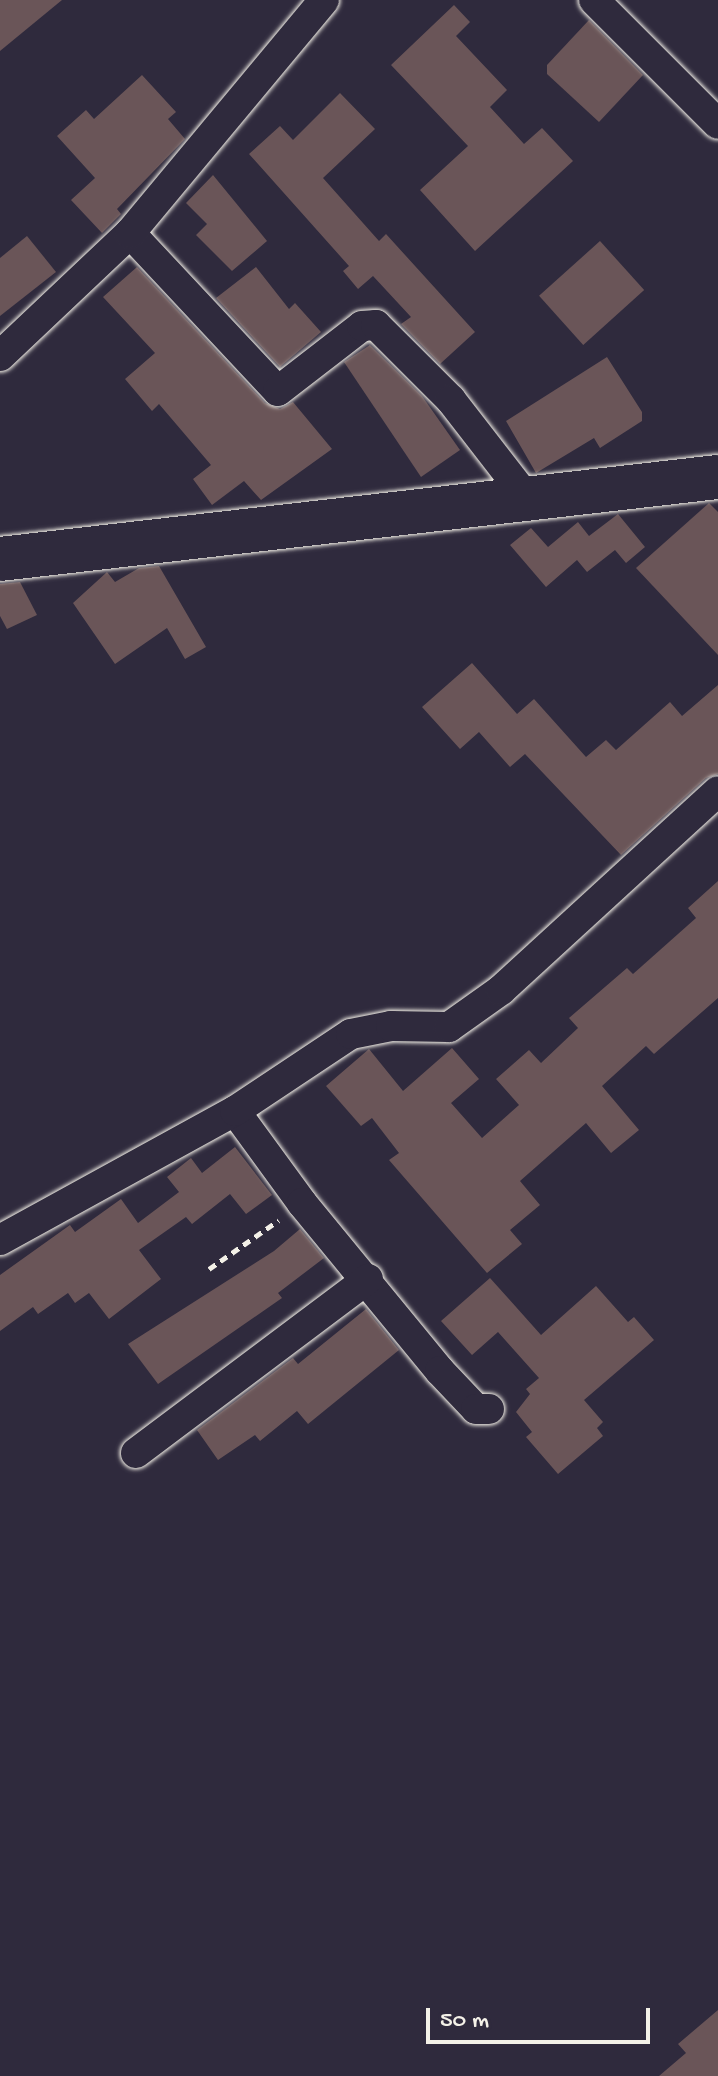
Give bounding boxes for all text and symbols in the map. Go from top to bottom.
scale bar [430,1992,654,2042]
text: 50 m [440,2007,489,2036]

